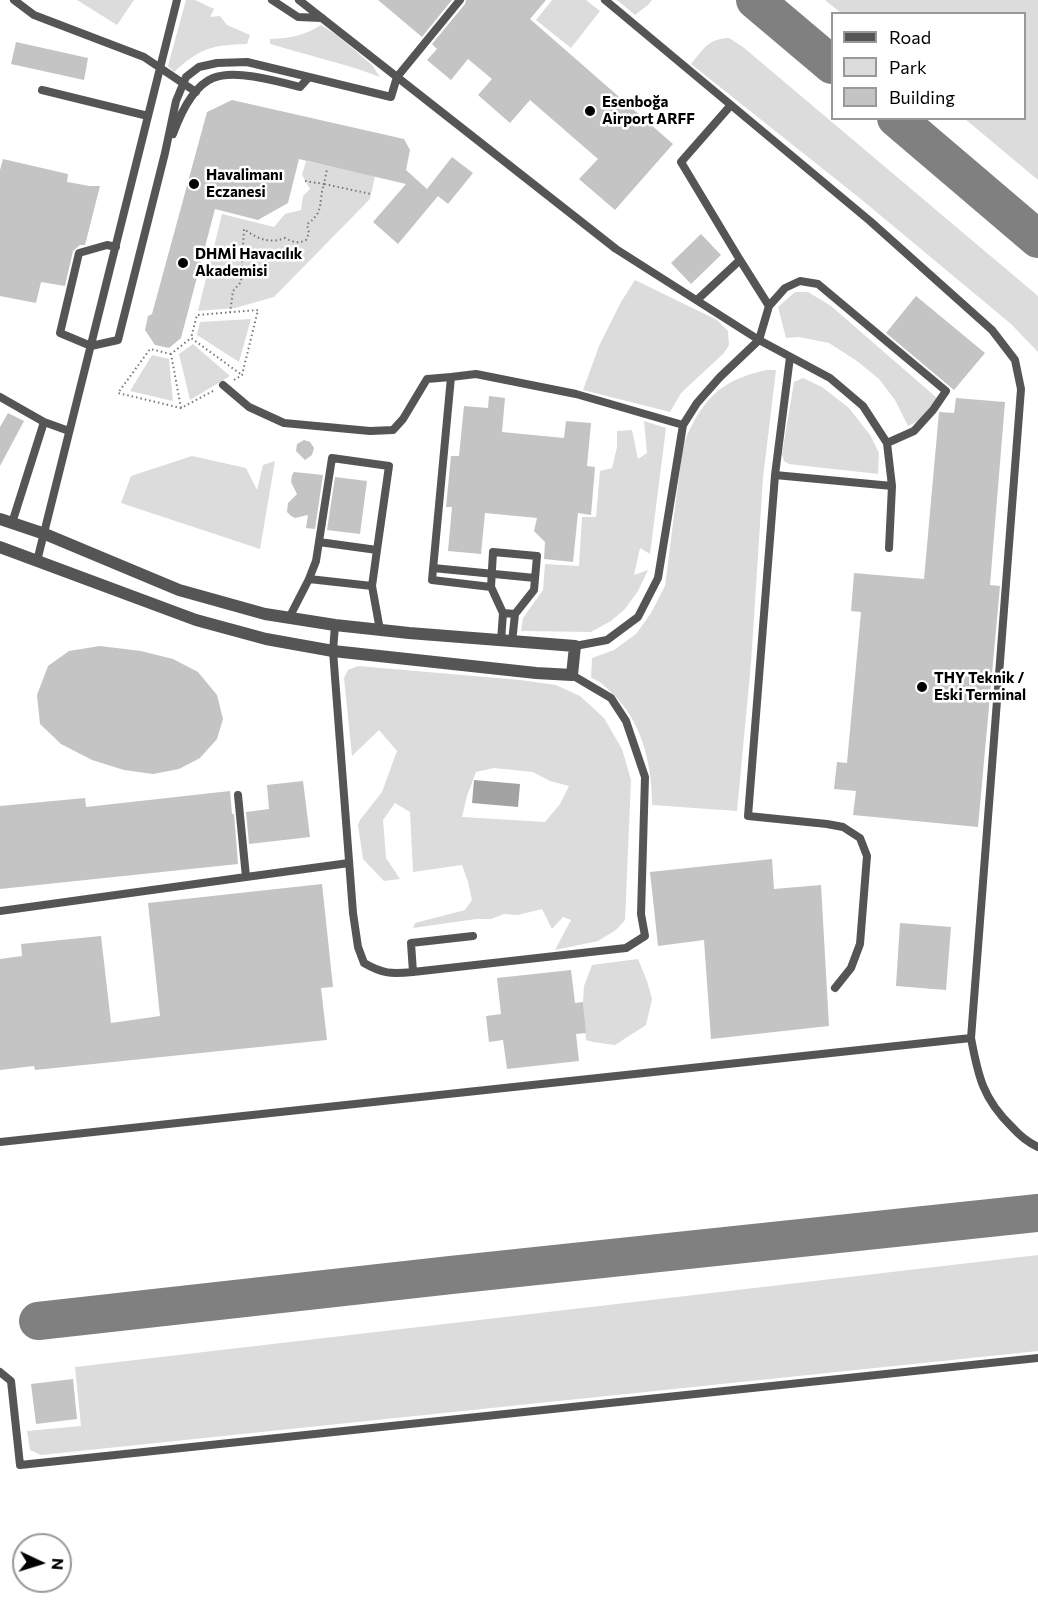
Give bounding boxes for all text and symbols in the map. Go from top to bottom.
legend [831,12,1026,120]
text: Road [889,26,931,48]
text: Park [889,56,927,78]
text: Building [889,86,955,108]
place label: Esenboğa Airport ARFF [602,93,695,128]
marker: Esenboğa Airport ARFF [583,104,597,118]
place label: Havalimanı Eczanesi [206,166,283,201]
marker: Havalimanı Eczanesi [187,177,201,191]
place label: DHMİ Havacılık Akademisi [195,245,302,280]
marker: DHMİ Havacılık Akademisi [176,256,190,270]
place label: THY Teknik / Eski Terminal [934,669,1026,704]
marker: THY Teknik / Eski Terminal [915,680,929,694]
north arrow [12,1533,72,1593]
text: N [49,1558,68,1571]

